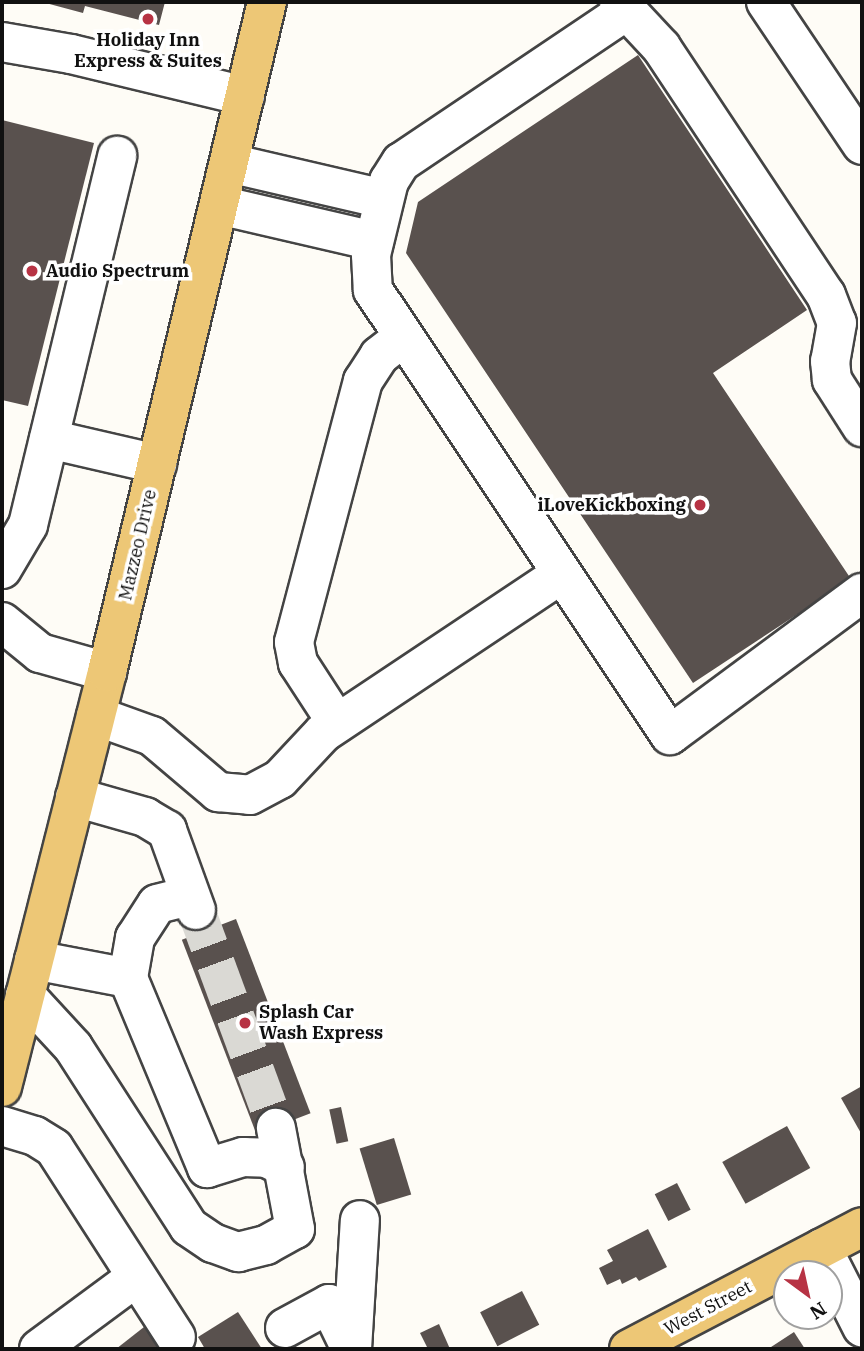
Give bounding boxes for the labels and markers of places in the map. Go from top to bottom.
marker: Holiday Inn Express & Suites [140,11,156,27]
place label: Holiday Inn Express & Suites [74,30,222,72]
place label: Audio Spectrum [46,260,189,282]
marker: Audio Spectrum [24,263,40,279]
place label: iLoveKickboxing [537,494,686,516]
marker: iLoveKickboxing [692,497,708,513]
place label: Splash Car Wash Express [259,1002,383,1044]
marker: Splash Car Wash Express [237,1015,253,1031]

